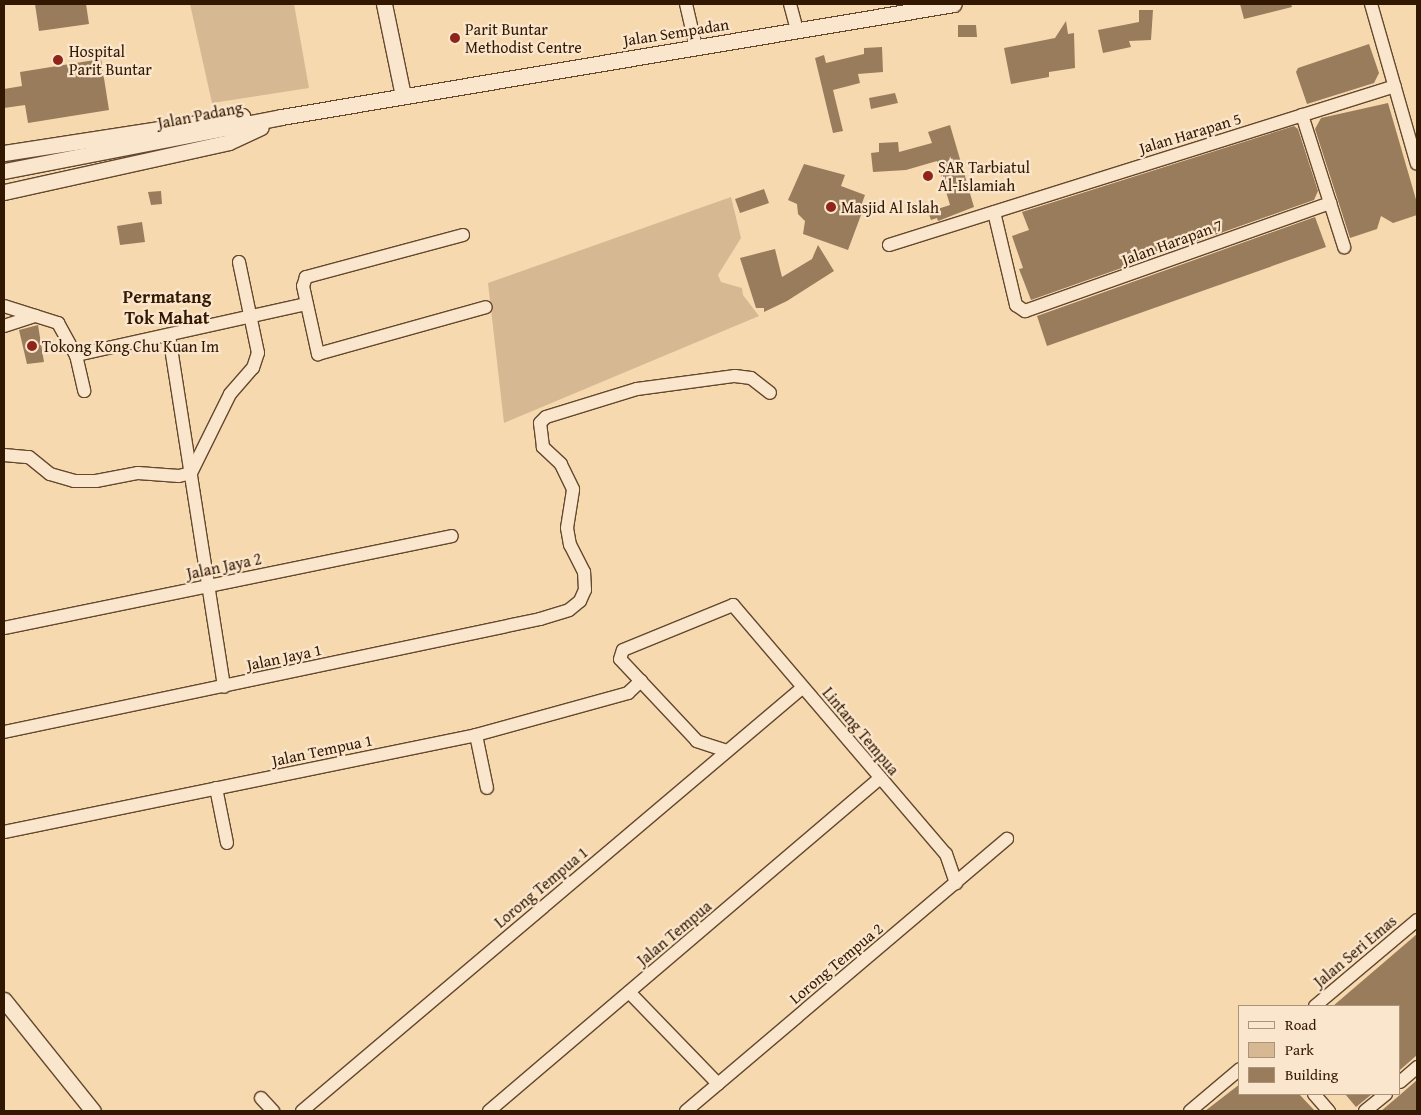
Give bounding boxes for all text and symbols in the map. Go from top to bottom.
street label: Jalan Sempadan [622,14,730,50]
place label: Parit Buntar Methodist Centre [465,19,582,57]
marker: Parit Buntar Methodist Centre [449,32,461,44]
place label: Hospital Parit Buntar [69,41,152,79]
marker: Hospital Parit Buntar [51,53,65,67]
street label: Jalan Padang [156,97,244,133]
street label: Jalan Harapan 5 [1137,108,1243,158]
place label: SAR Tarbiatul Al-Islamiah [938,157,1030,195]
marker: SAR Tarbiatul Al-Islamiah [922,170,934,182]
place label: Masjid Al Islah [841,197,939,217]
marker: Masjid Al Islah [825,201,837,213]
street label: Jalan Harapan 7 [1119,215,1225,269]
district label: Permatang Tok Mahat [123,287,211,330]
place label: Tokong Kong Chu Kuan Im [42,336,219,356]
marker: Tokong Kong Chu Kuan Im [26,340,38,352]
street label: Jalan Jaya 2 [185,549,263,583]
street label: Jalan Jaya 1 [245,640,323,674]
street label: Lintang Tempua [819,683,903,779]
street label: Jalan Tempua 1 [270,730,374,770]
street label: Lorong Tempua 1 [490,842,592,932]
street label: Jalan Tempua [633,896,715,970]
street label: Jalan Seri Emas [1310,911,1400,991]
street label: Lorong Tempua 2 [785,918,887,1008]
legend [1238,1005,1401,1095]
text: Road [1285,1014,1316,1035]
text: Park [1285,1039,1314,1060]
text: Building [1285,1064,1338,1085]

